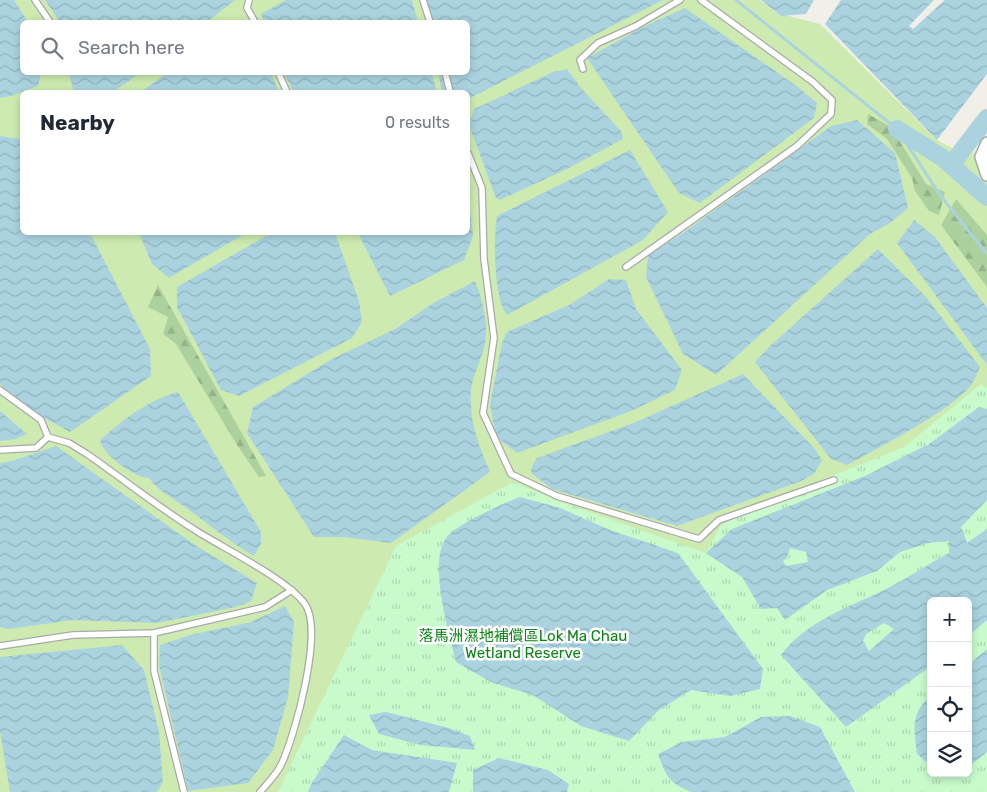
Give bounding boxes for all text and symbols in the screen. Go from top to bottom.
search box [20,20,470,75]
icon: search [38,34,66,62]
text: Search here [78,36,185,59]
text: Nearby [40,110,115,135]
text: 0 results [385,113,450,132]
map controls [927,597,972,777]
button: + [927,597,972,642]
park label: 落馬洲濕地補償區Lok Ma Chau Wetland Reserve [419,627,627,662]
button: − [927,642,972,687]
button: locate [927,687,972,732]
button: layers [927,732,972,777]

